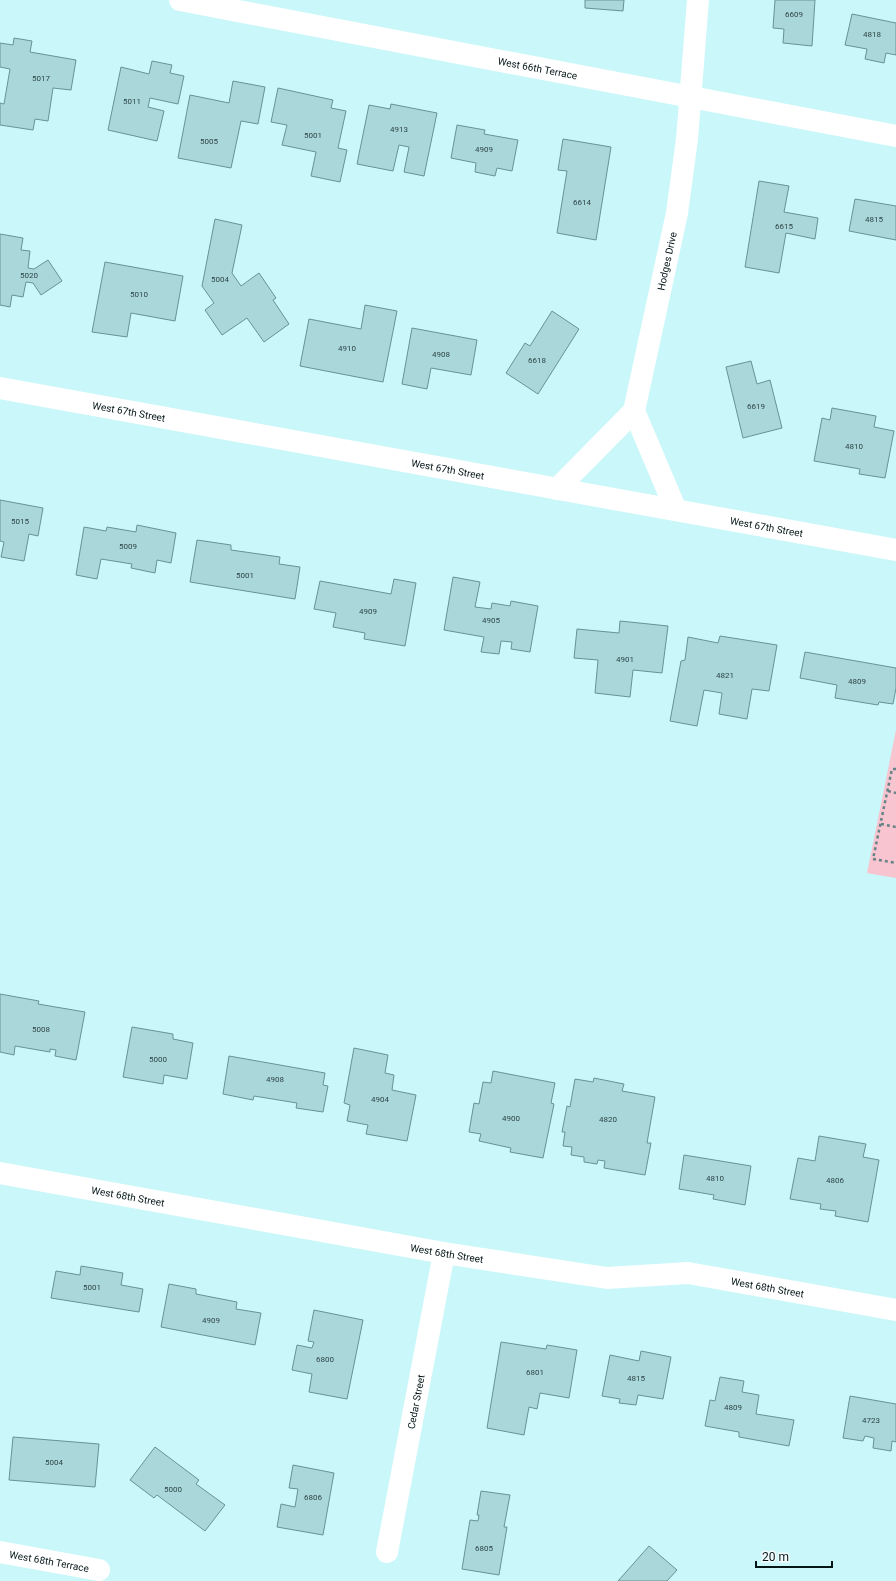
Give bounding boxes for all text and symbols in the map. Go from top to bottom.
house number: 6609 [785,10,803,19]
house number: 4818 [863,30,881,39]
street label: West 66th Terrace [497,55,578,81]
house number: 5017 [32,74,50,83]
house number: 5011 [123,97,141,106]
house number: 4913 [390,125,408,134]
house number: 5001 [304,131,322,140]
house number: 5005 [200,137,218,146]
house number: 4909 [475,145,493,154]
house number: 6614 [573,198,591,207]
house number: 4815 [865,215,883,224]
house number: 6615 [775,222,793,231]
street label: Hodges Drive [655,231,678,291]
house number: 5020 [20,271,38,280]
house number: 5004 [211,275,229,284]
house number: 5010 [130,290,148,299]
house number: 4910 [338,344,356,353]
house number: 4908 [432,350,450,359]
house number: 6618 [528,356,546,365]
street label: West 67th Street [92,399,166,423]
house number: 6619 [747,402,765,411]
house number: 4810 [845,442,863,451]
street label: West 67th Street [410,457,485,481]
street label: West 67th Street [729,515,804,539]
house number: 5015 [11,517,29,526]
house number: 5009 [119,542,137,551]
house number: 5001 [236,571,254,580]
house number: 4909 [359,607,377,616]
house number: 4905 [482,616,500,625]
house number: 4901 [616,655,634,664]
house number: 4821 [716,671,734,680]
house number: 4809 [848,677,866,686]
house number: 5008 [32,1025,50,1034]
house number: 5000 [149,1055,167,1064]
house number: 4908 [266,1075,284,1084]
house number: 4904 [371,1095,389,1104]
house number: 4900 [502,1114,520,1123]
house number: 4820 [599,1115,617,1124]
house number: 4810 [706,1174,724,1183]
house number: 4806 [826,1176,844,1185]
street label: West 68th Street [91,1184,165,1208]
street label: West 68th Street [409,1242,484,1264]
street label: West 68th Street [730,1275,805,1299]
house number: 5001 [83,1283,101,1292]
house number: 4909 [202,1316,220,1325]
house number: 6800 [316,1355,334,1364]
house number: 6801 [526,1368,544,1377]
street label: Cedar Street [405,1374,426,1430]
house number: 4815 [627,1374,645,1383]
house number: 4809 [724,1403,742,1412]
house number: 4723 [862,1416,880,1425]
house number: 5004 [45,1458,63,1467]
house number: 5000 [164,1485,182,1494]
house number: 6806 [304,1493,322,1502]
scale bar [756,1543,832,1569]
house number: 6805 [475,1544,493,1553]
street label: West 68th Terrace [9,1548,90,1574]
text: 20 m [762,1550,789,1564]

